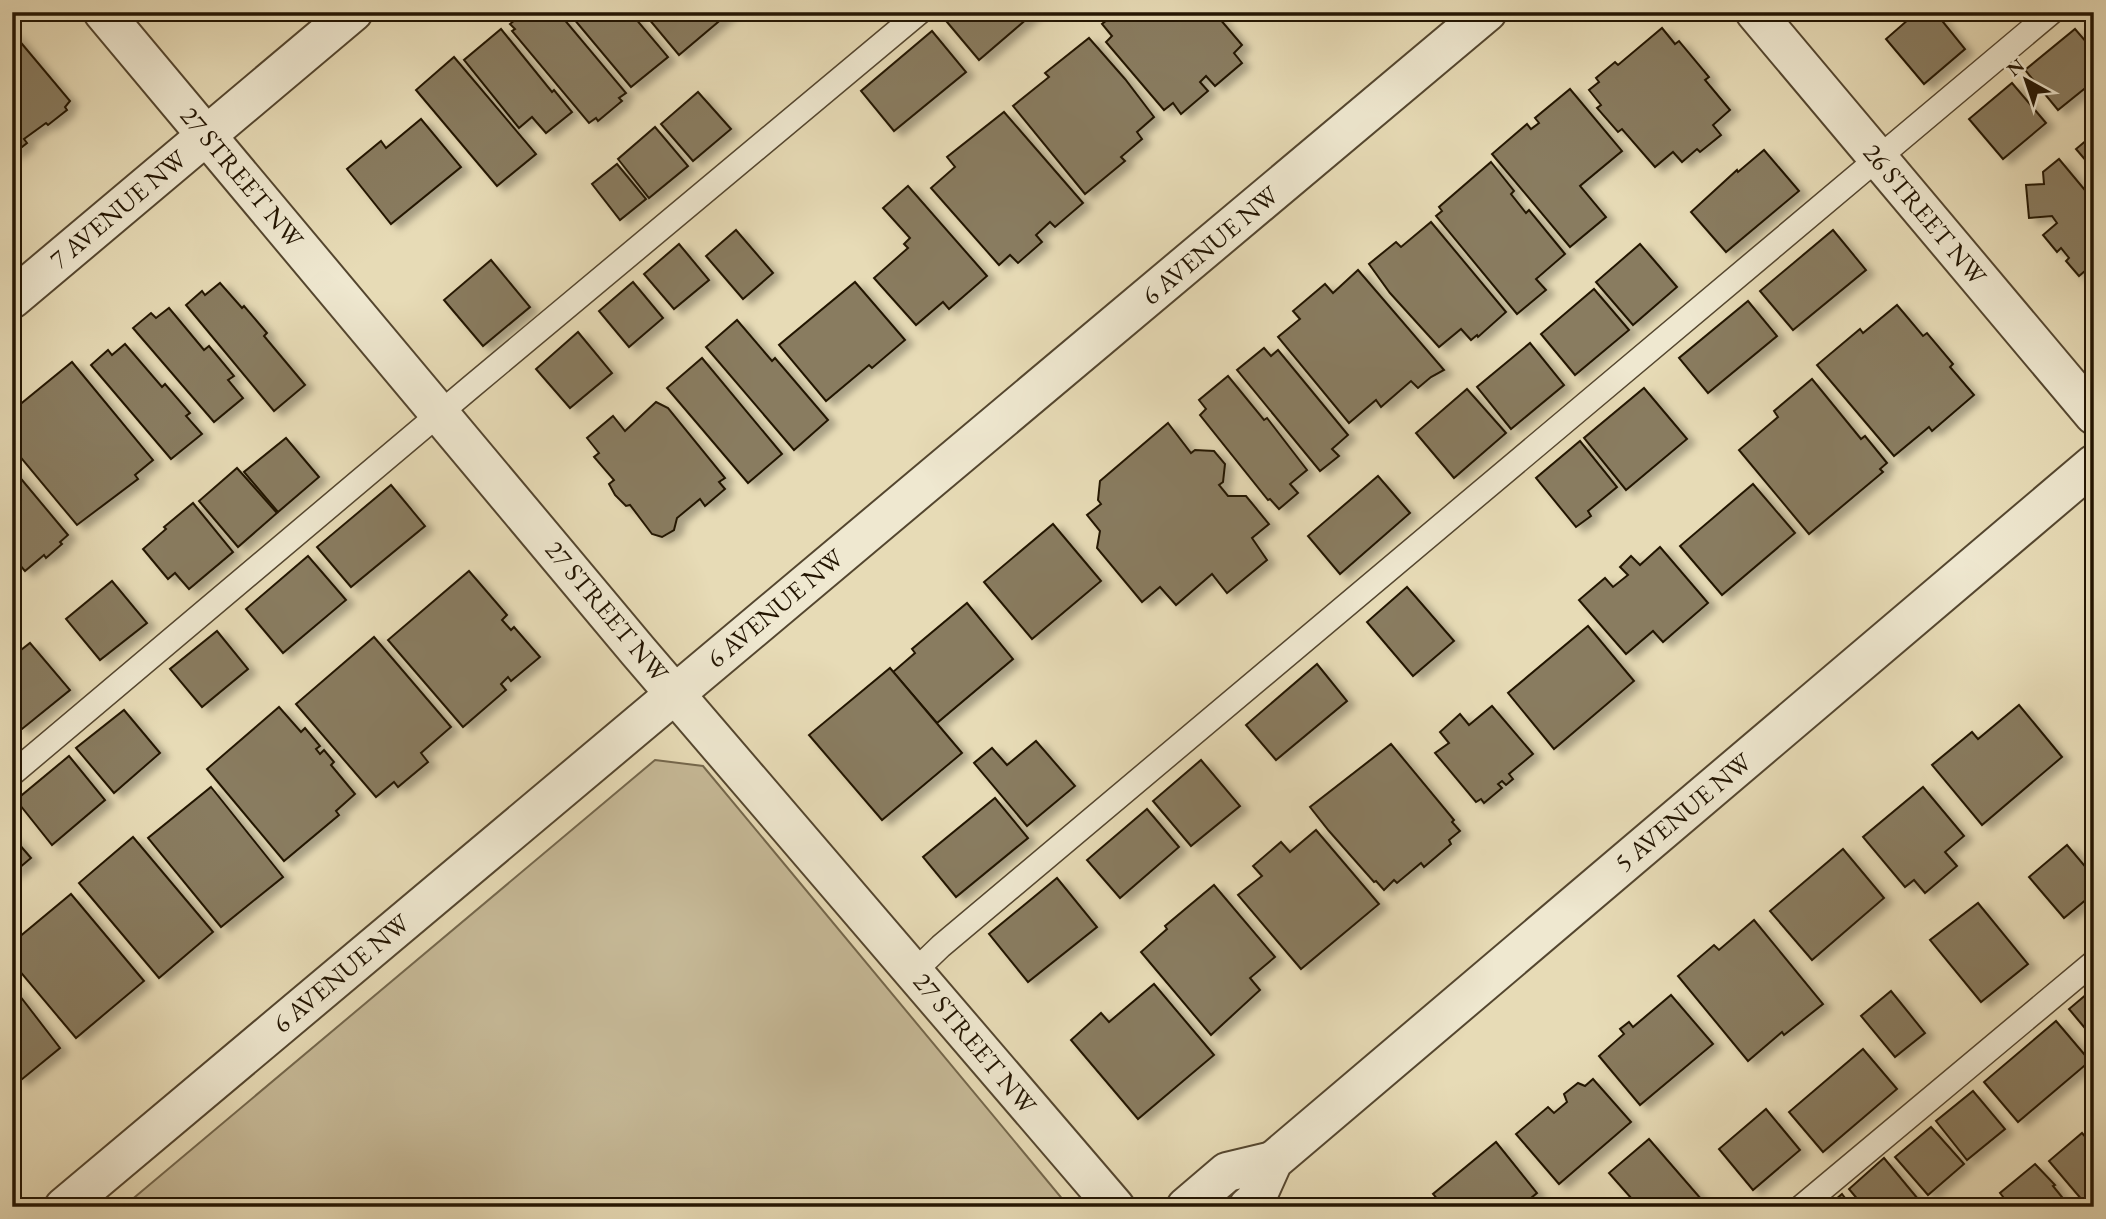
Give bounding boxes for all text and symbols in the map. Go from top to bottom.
north arrow [1990,46,2060,116]
text: N [2001,52,2030,82]
street label: 27 STREET NW [173,99,312,256]
street label: 26 STREET NW [1856,136,1995,293]
street label: 7 AVENUE NW [43,141,194,276]
street label: 6 AVENUE NW [1135,177,1286,312]
street label: 27 STREET NW [538,533,677,690]
street label: 6 AVENUE NW [700,540,851,675]
street label: 5 AVENUE NW [1608,744,1759,879]
street label: 6 AVENUE NW [266,905,417,1040]
street label: 27 STREET NW [906,965,1045,1122]

